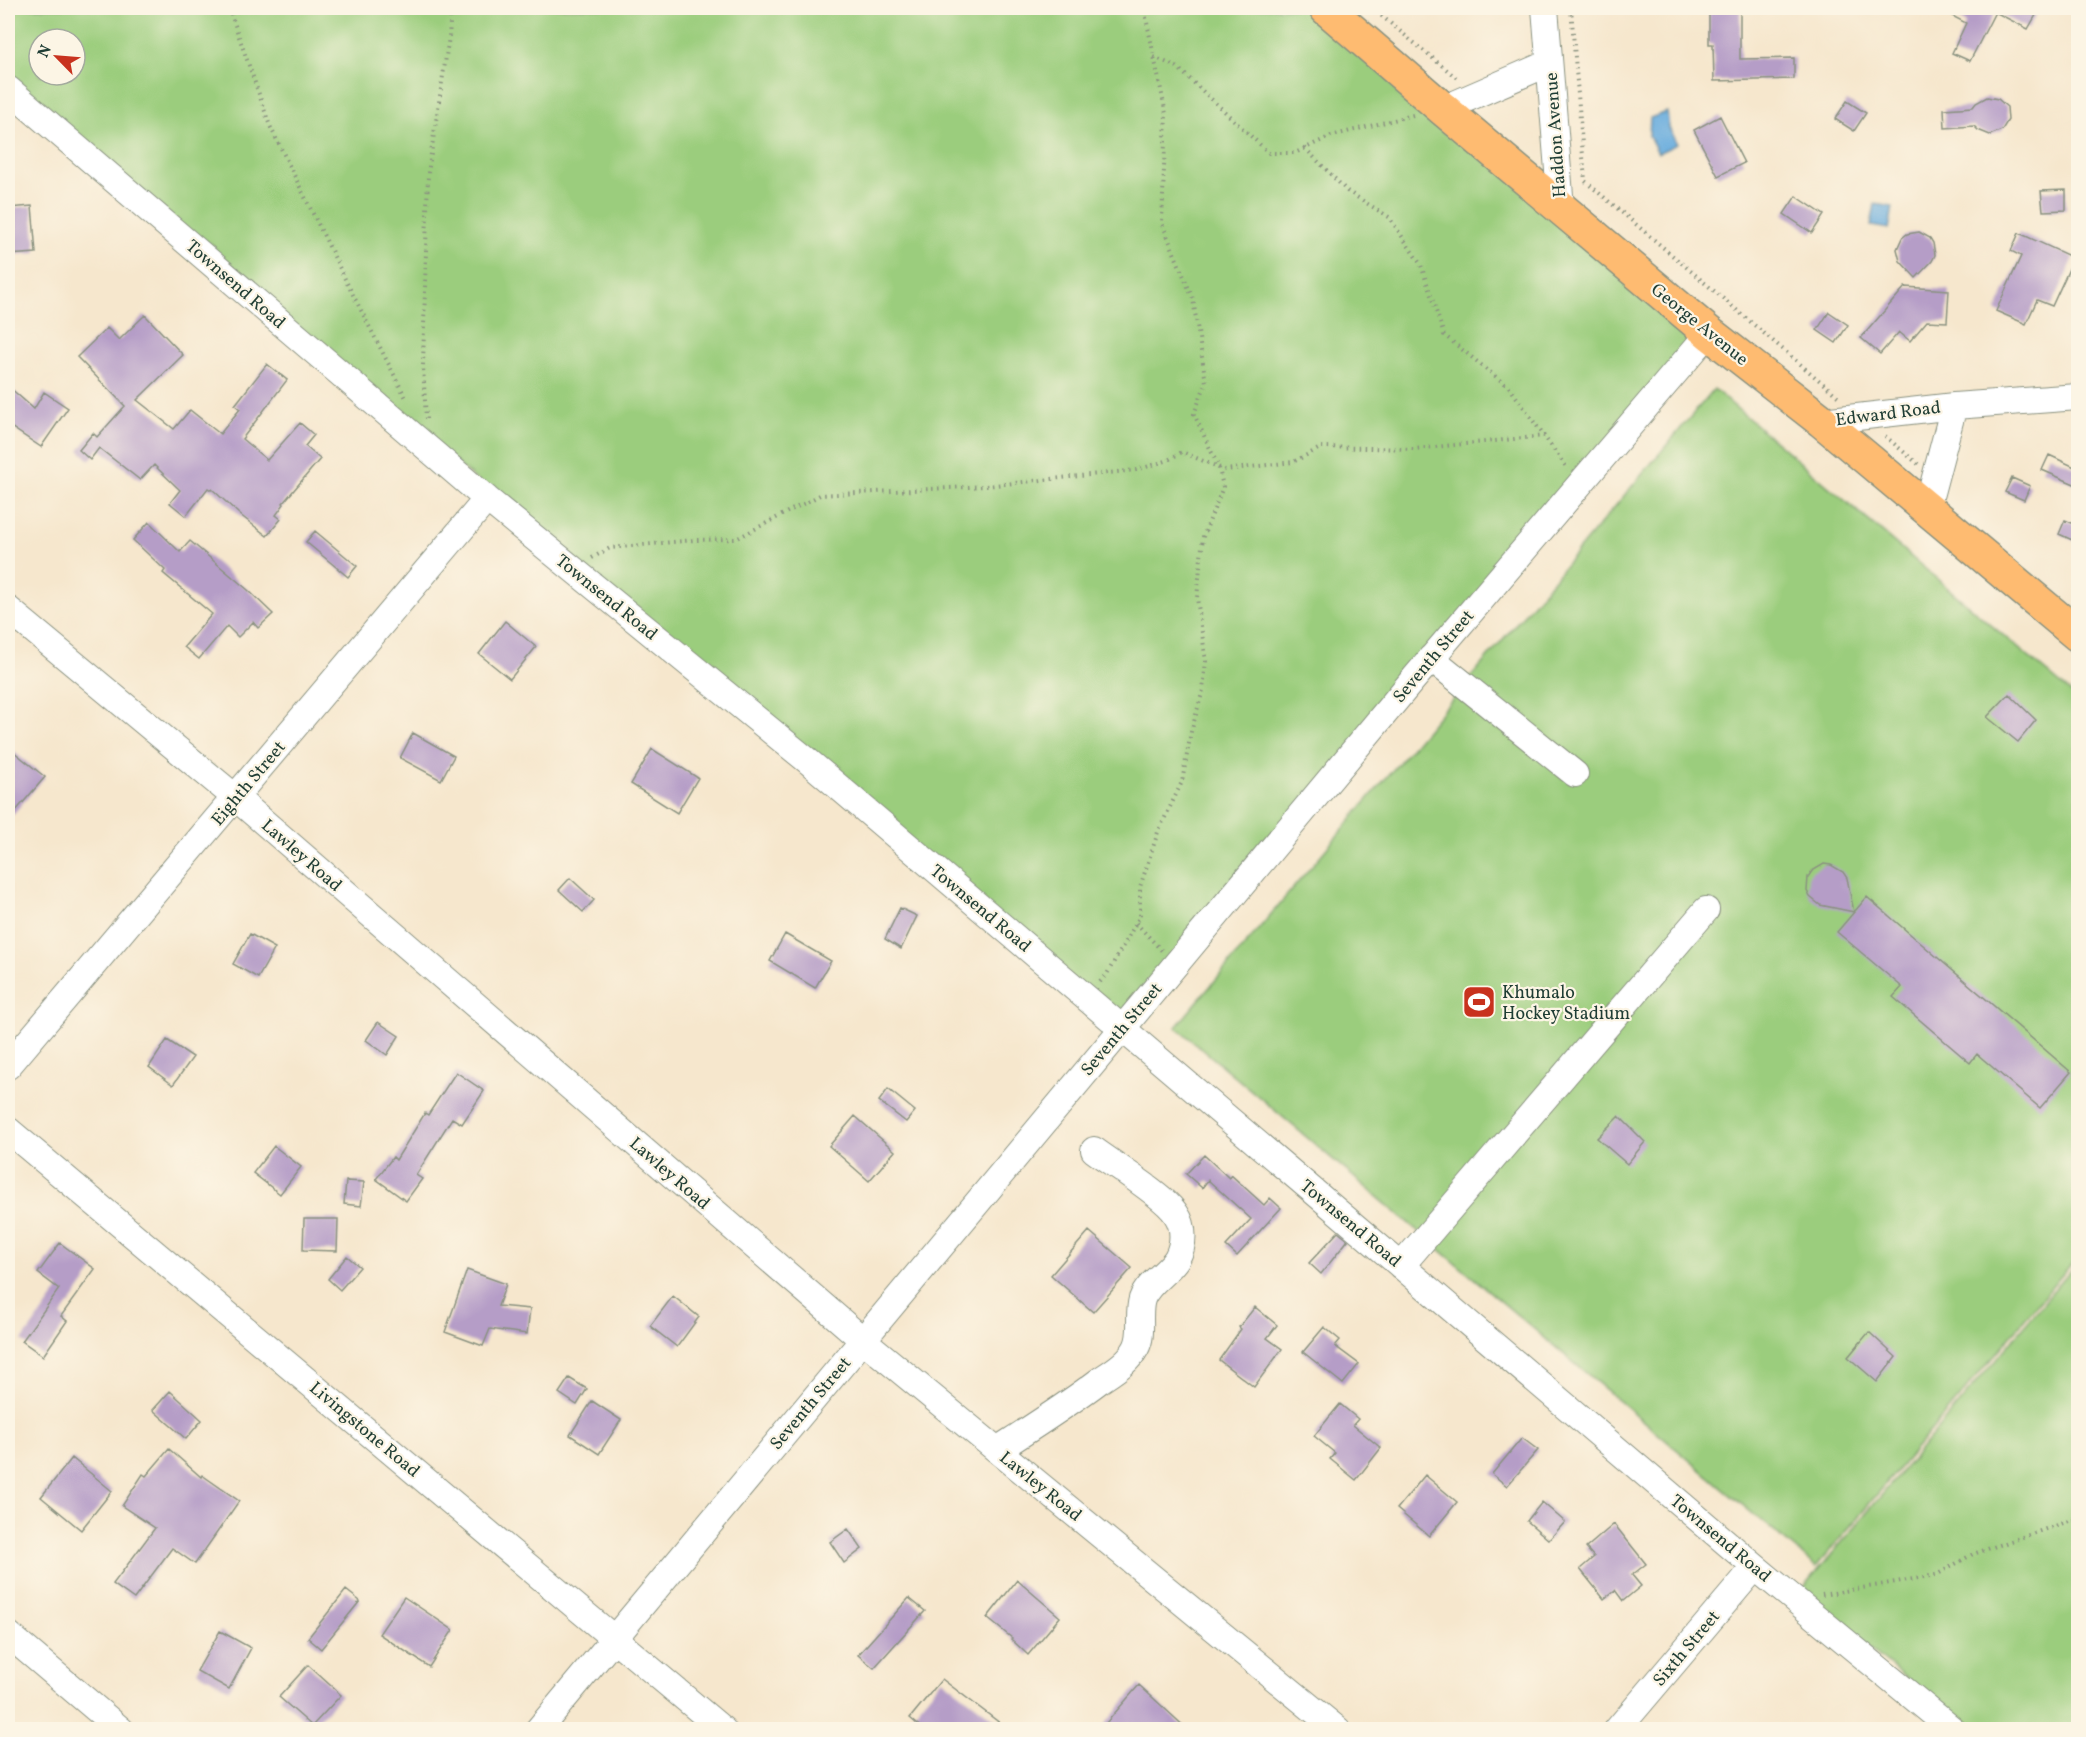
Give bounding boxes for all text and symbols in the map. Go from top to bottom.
north arrow [27,27,87,87]
text: N [33,41,58,61]
street label: Haddon Avenue [1540,71,1573,198]
street label: Townsend Road [180,235,290,335]
street label: George Avenue [1645,278,1753,372]
street label: Edward Road [1834,396,1942,433]
street label: Townsend Road [550,549,662,647]
street label: Seventh Street [1388,605,1481,709]
street label: Eighth Street [206,736,292,832]
street label: Lawley Road [255,814,347,898]
street label: Townsend Road [924,859,1036,959]
street label: Seventh Street [1076,978,1169,1082]
place label: Khumalo Hockey Stadium [1502,981,1630,1027]
sports icon: Khumalo Hockey Stadium [1461,984,1497,1020]
street label: Lawley Road [623,1132,715,1216]
street label: Townsend Road [1294,1174,1406,1274]
street label: Seventh Street [765,1352,858,1456]
street label: Livingstone Road [303,1376,425,1484]
street label: Lawley Road [993,1446,1087,1528]
street label: Townsend Road [1664,1489,1776,1589]
street label: Sixth Street [1648,1605,1726,1692]

